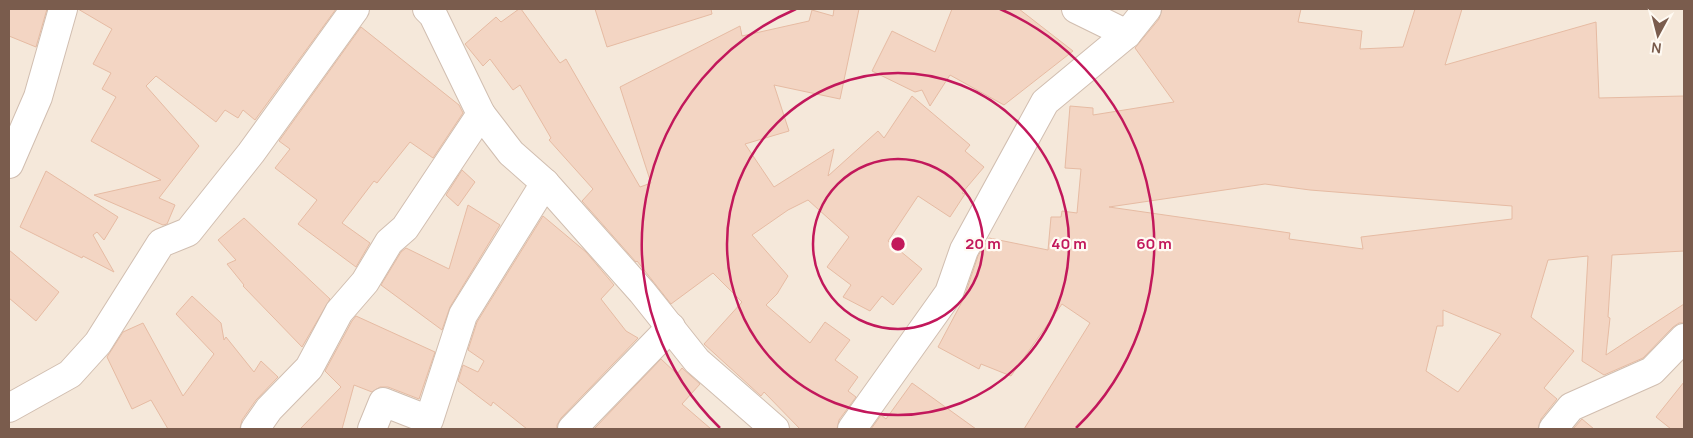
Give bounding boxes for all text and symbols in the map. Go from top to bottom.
north arrow [1633,10,1683,60]
text: N [1650,38,1663,58]
text: 20 m [965,233,1001,254]
text: 40 m [1051,233,1087,254]
text: 60 m [1136,233,1172,254]
centre of rings [889,235,907,253]

